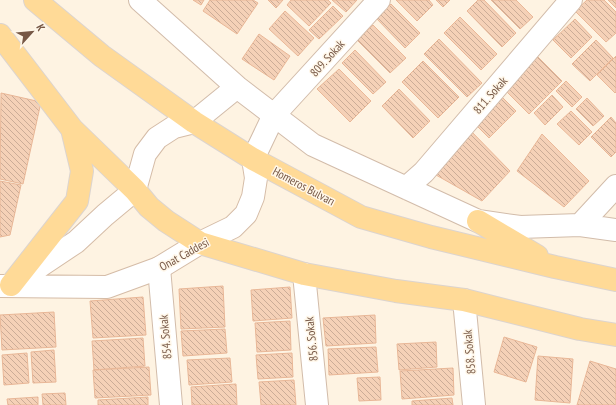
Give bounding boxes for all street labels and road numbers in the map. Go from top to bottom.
street label: 809. Sokak [307,36,348,80]
street label: 811. Sokak [470,73,510,117]
street label: Homeros Bulvarı [270,163,338,209]
street label: Onat Caddesi [156,234,212,274]
street label: 854. Sokak [156,314,174,360]
street label: 856. Sokak [301,316,321,362]
street label: 858. Sokak [460,329,478,375]

